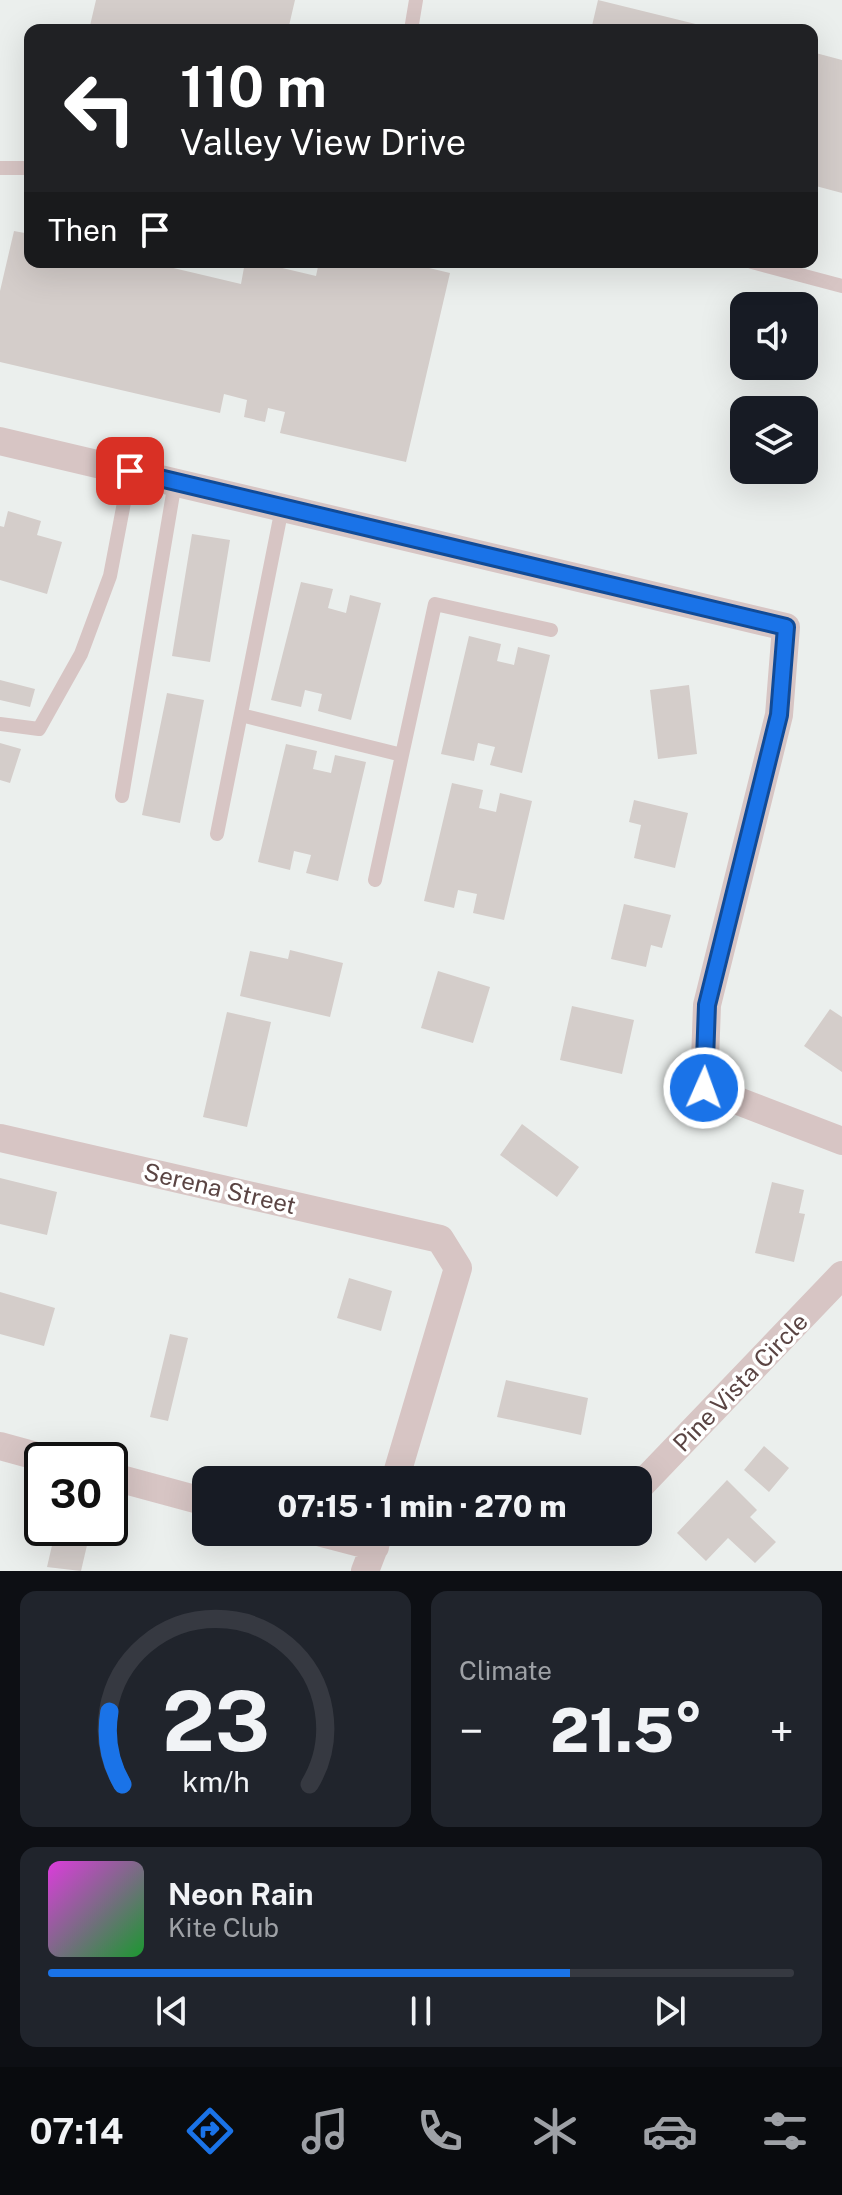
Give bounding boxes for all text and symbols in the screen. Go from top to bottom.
text: 110 m [180,54,327,120]
icon: left [48,56,152,160]
text: Valley View Drive [180,121,466,163]
icon: arrive [133,208,177,252]
text: Then [48,212,117,248]
map controls [730,292,818,484]
button: sound [730,292,818,380]
button: layers [730,396,818,484]
pin [96,437,164,505]
icon: arrive [108,449,152,493]
position arrow [662,1046,746,1130]
street label: Serena Street [141,1157,299,1219]
street label: Pine Vista Circle [667,1307,813,1457]
speed limit sign: 30 [24,1442,128,1546]
text: 07:15 · 1 min · 270 m [278,1488,566,1524]
text: Climate [459,1655,552,1686]
text: 23 [161,1672,270,1770]
text: 21.5° [550,1695,703,1766]
text: − [459,1705,483,1757]
text: + [770,1705,794,1757]
text: km/h [182,1765,249,1798]
text: Neon Rain [168,1876,314,1912]
text: Kite Club [168,1912,279,1943]
icon: previous [150,1989,194,2033]
icon: pause [399,1989,443,2033]
icon: next [648,1989,692,2033]
icon: directions [182,2103,238,2159]
icon: music [297,2103,353,2159]
icon: phone [412,2103,468,2159]
icon: climate [527,2103,583,2159]
icon: car [642,2103,698,2159]
icon: filters [757,2103,813,2159]
text: 07:14 [29,2110,123,2152]

